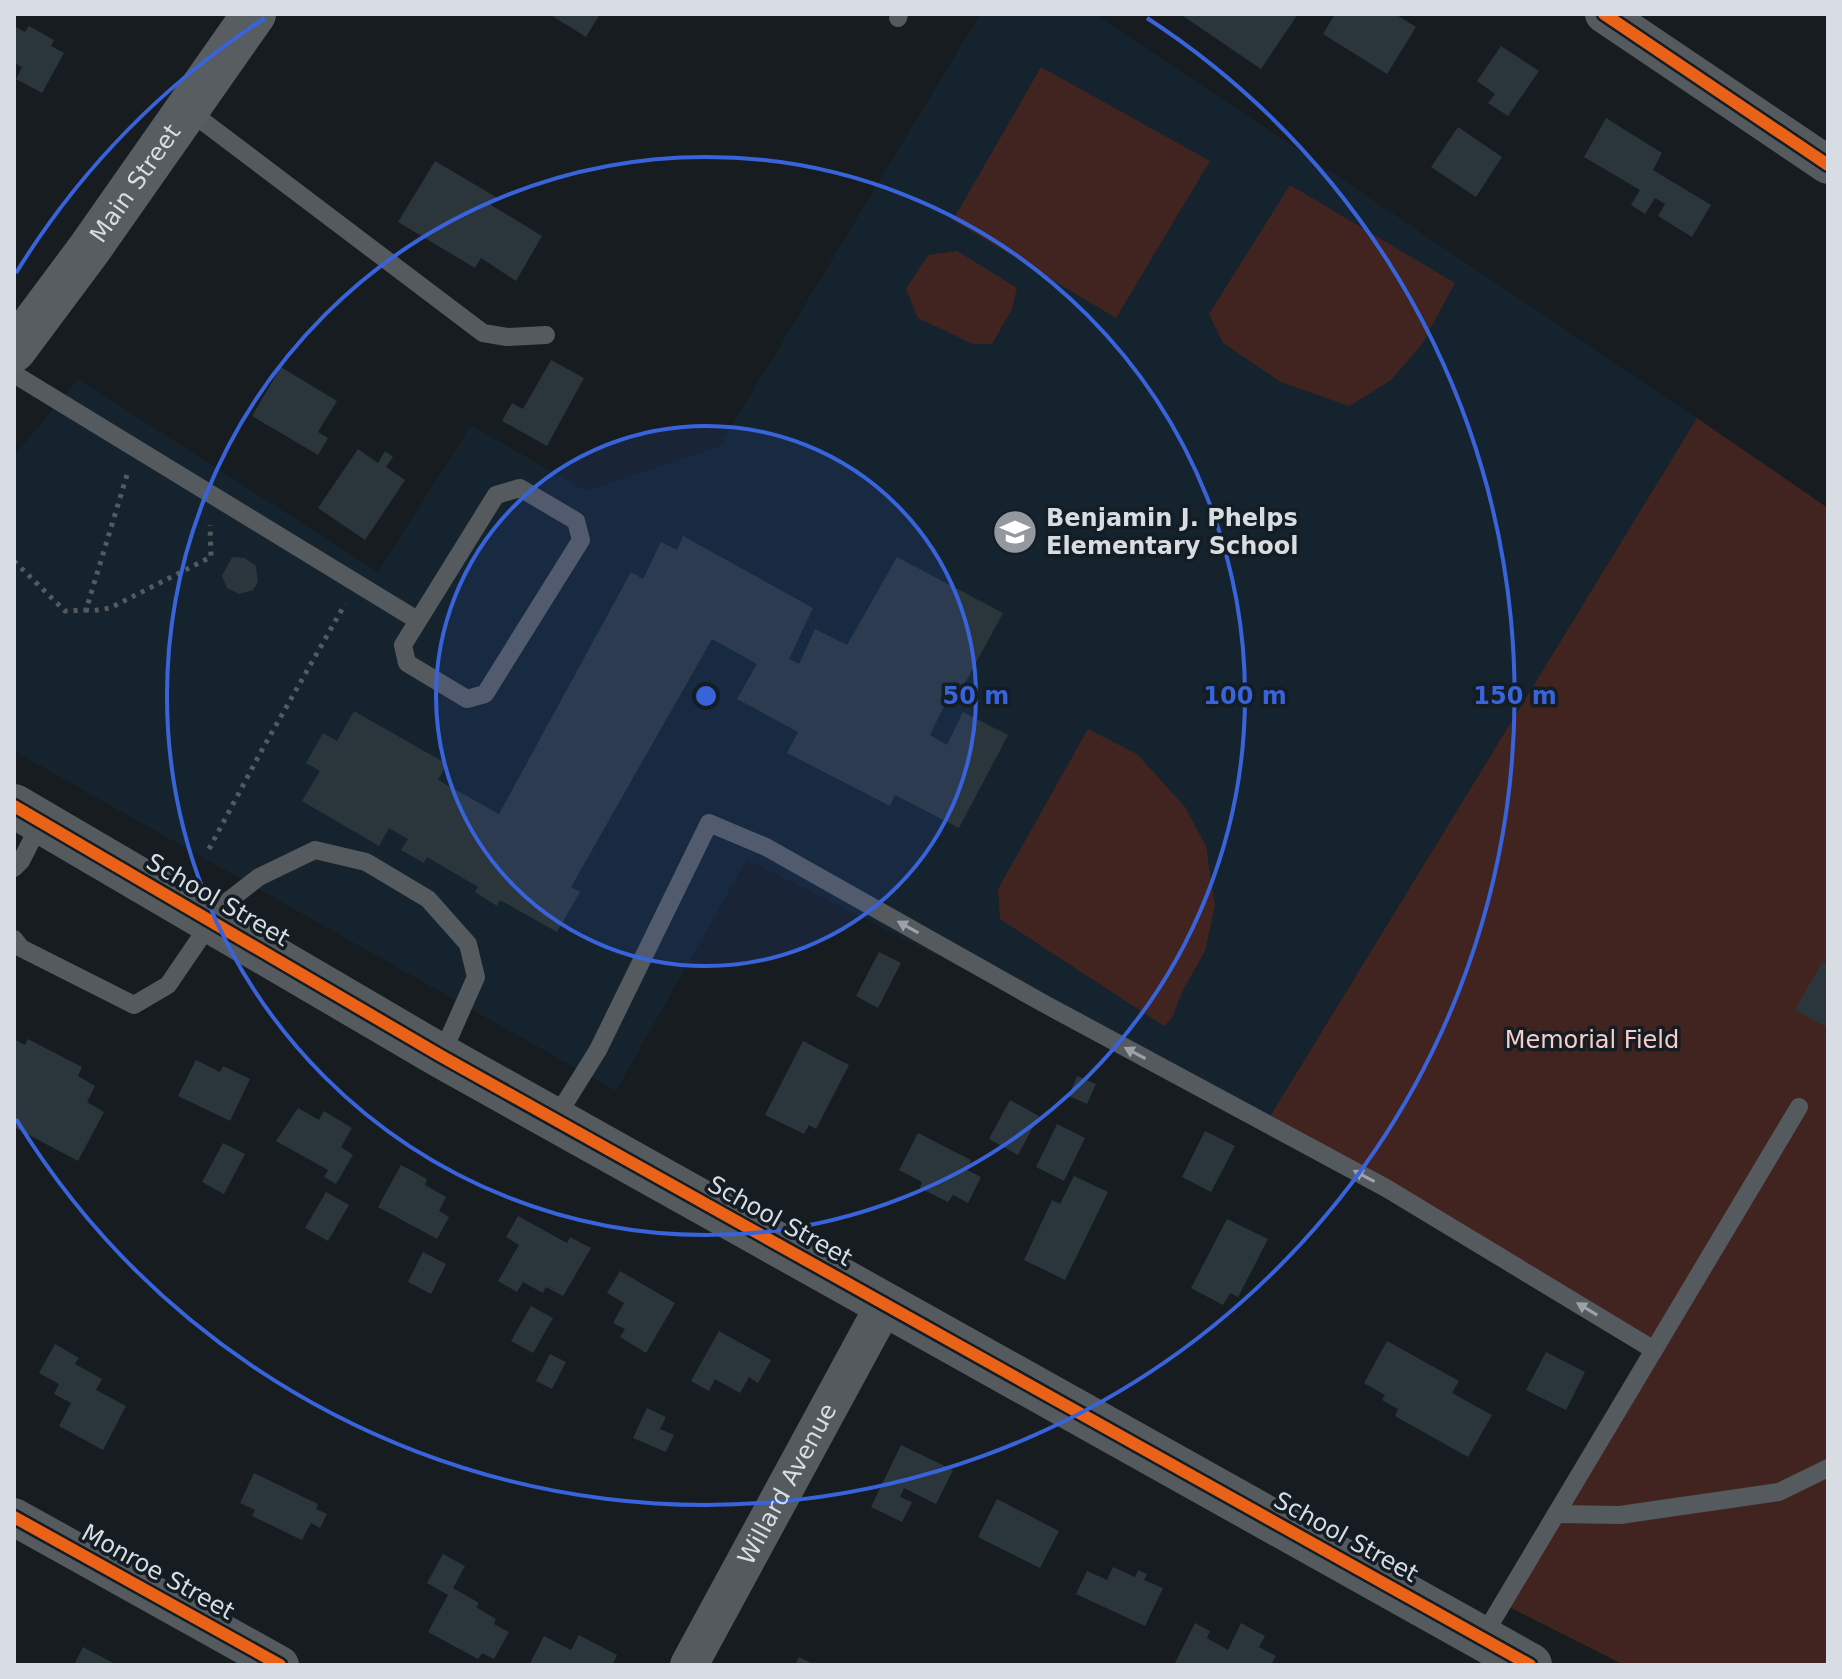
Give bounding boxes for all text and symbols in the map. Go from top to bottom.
street label: Main Street [84,119,186,248]
place label: Benjamin J. Phelps Elementary School [1046,504,1299,560]
school or university icon: Benjamin J. Phelps Elementary School [991,508,1039,556]
centre of rings [692,682,720,710]
text: 50 m [943,682,1009,710]
text: 100 m [1203,682,1287,710]
text: 150 m [1473,682,1557,710]
street label: School Street [142,848,294,952]
one-way arrow [896,920,919,934]
park label: Memorial Field [1505,1026,1679,1054]
one-way arrow [1124,1046,1146,1060]
one-way arrow [1353,1169,1375,1183]
street label: School Street [703,1170,857,1272]
one-way arrow [1576,1303,1598,1317]
street label: Willard Avenue [732,1398,842,1569]
street label: School Street [1269,1486,1423,1588]
street label: Monroe Street [77,1519,239,1625]

